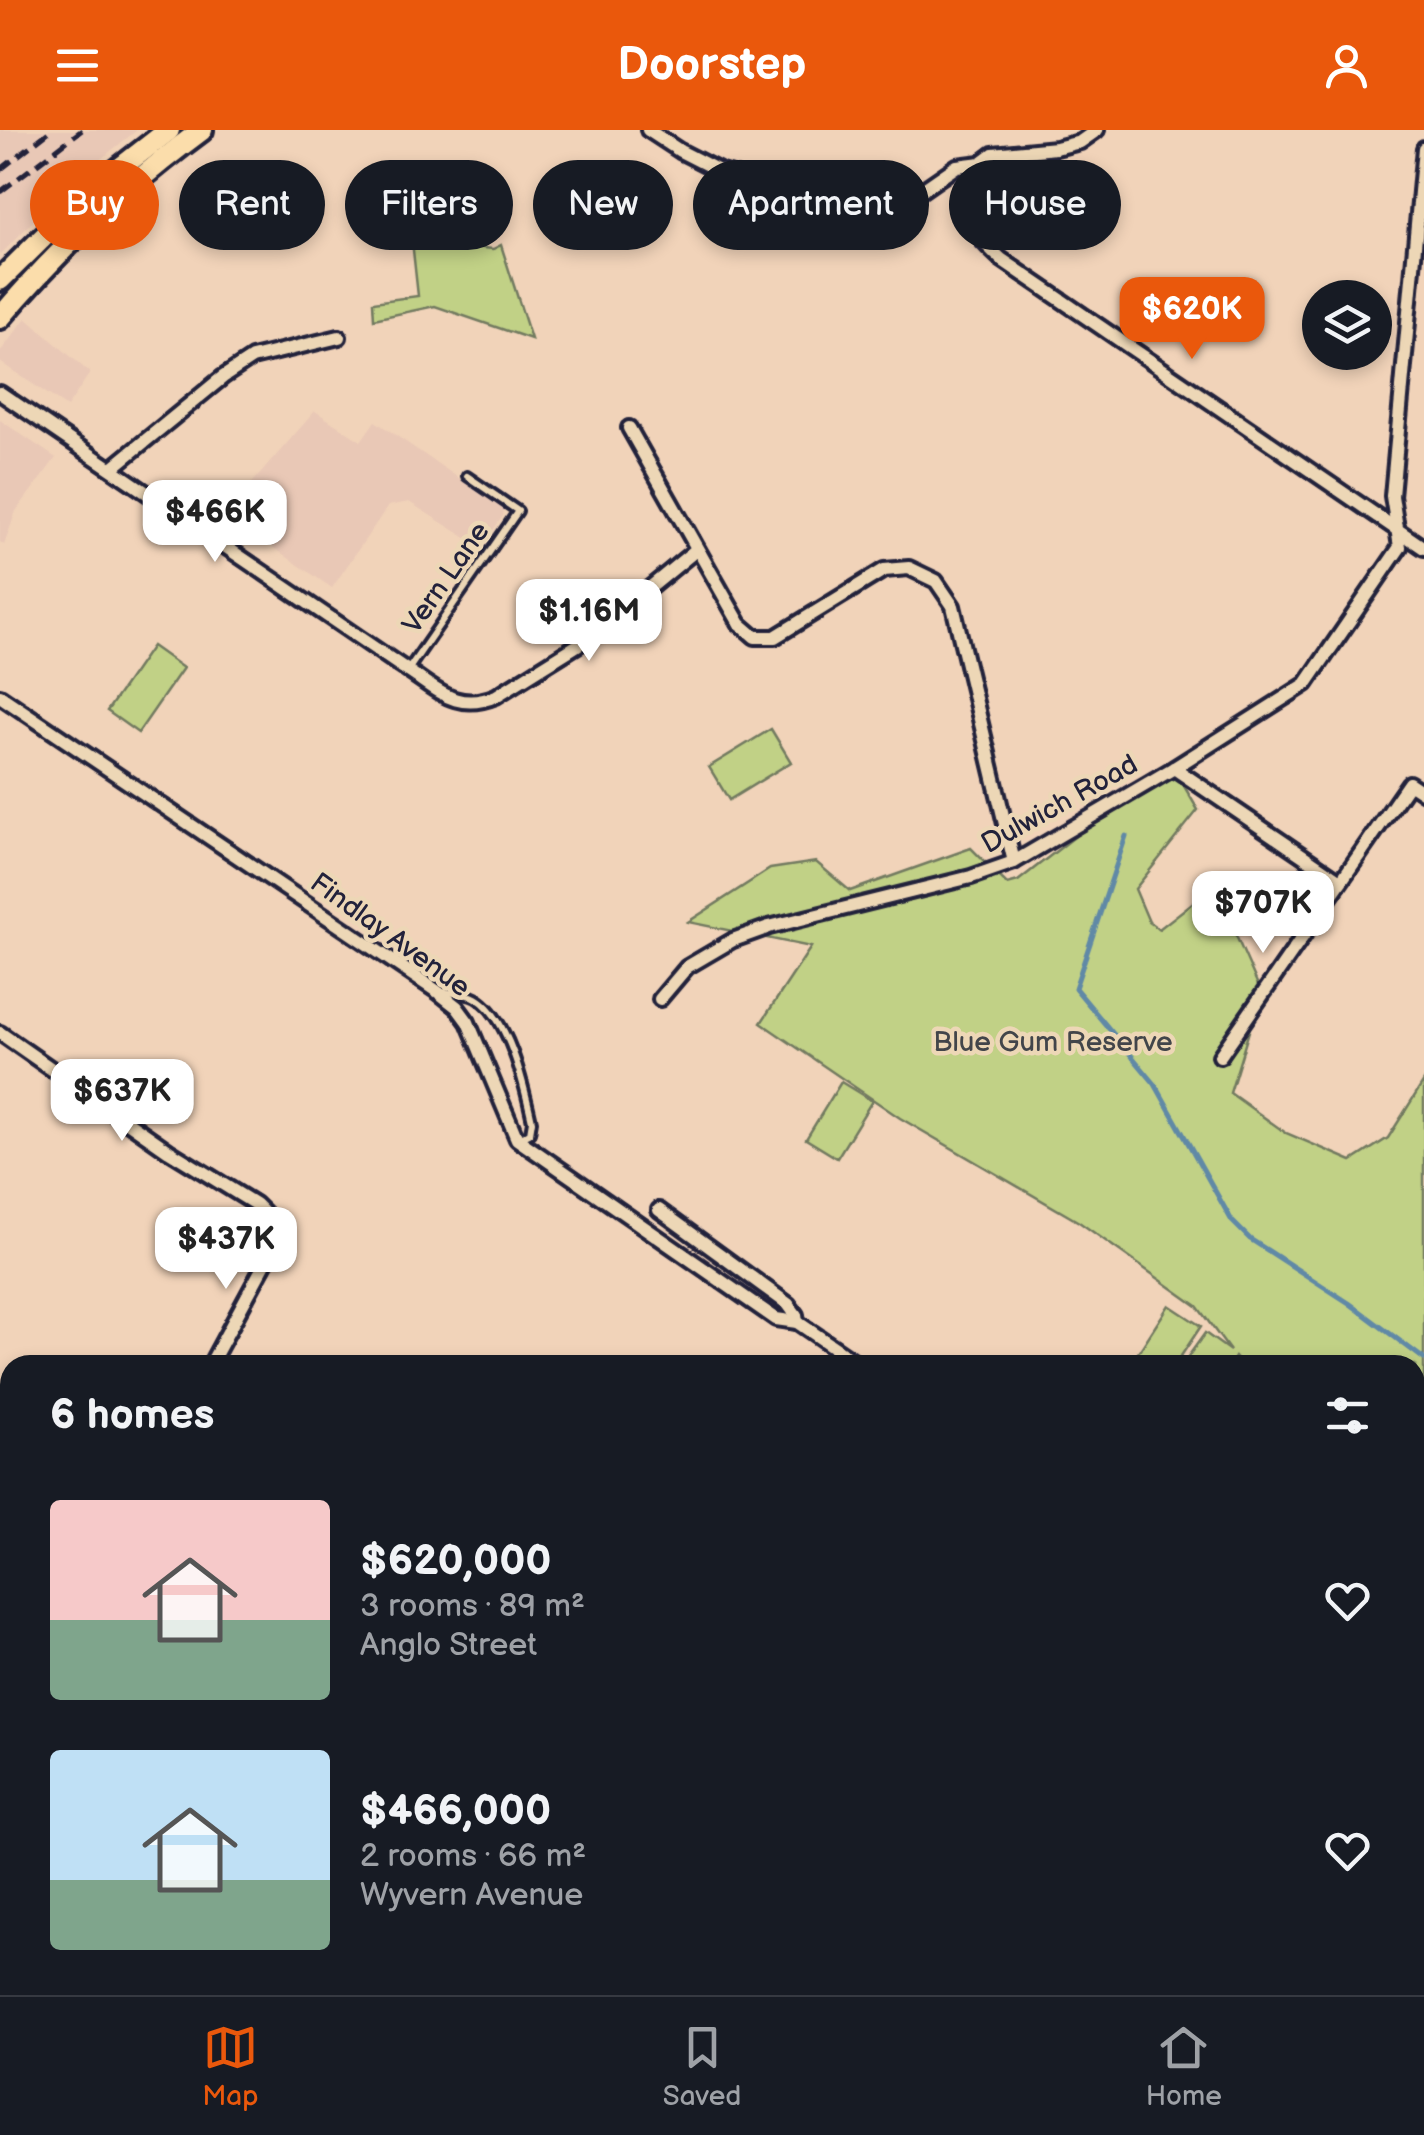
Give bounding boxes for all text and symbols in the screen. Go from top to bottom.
icon: menu [50,38,105,93]
text: Doorstep [618,38,806,93]
icon: person [1319,38,1374,93]
chip: Buy [30,160,159,250]
chip: Rent [179,160,325,250]
chip: Filters [345,160,513,250]
chip: New [533,160,673,250]
chip: Apartment [693,160,929,250]
chip: House [949,160,1121,250]
pin: $620K [1122,277,1262,362]
map controls [1302,280,1392,370]
button: layers [1302,280,1392,370]
text: $620K [1142,290,1242,329]
pin: $466K [145,480,285,565]
text: $466K [165,493,265,532]
street label: Vern Lane [396,516,497,640]
pin: $1.16M [508,579,670,664]
text: $1.16M [538,592,640,631]
street label: Dulwich Road [976,748,1143,861]
street label: Findlay Avenue [304,866,476,1004]
pin: $707K [1193,871,1333,956]
text: $707K [1214,884,1312,923]
park label: Blue Gum Reserve [933,1026,1173,1059]
pin: $637K [52,1059,192,1144]
text: $637K [73,1072,171,1111]
pin: $437K [156,1207,296,1292]
text: $437K [177,1220,275,1259]
icon: filters [1320,1388,1375,1443]
text: 6 homes [50,1390,214,1441]
text: $620,000 [360,1536,552,1587]
icon: home [130,1540,250,1660]
icon: heart [1320,1573,1375,1628]
text: 3 rooms · 89 m² [360,1587,585,1626]
text: Anglo Street [360,1626,537,1665]
text: $466,000 [360,1786,551,1837]
icon: home [130,1790,250,1910]
icon: heart [1320,1823,1375,1878]
text: 2 rooms · 66 m² [360,1837,586,1876]
text: Wyvern Avenue [360,1876,583,1915]
tab: Map [202,2020,258,2113]
tab: Saved [663,2020,741,2113]
tab: Home [1146,2020,1222,2113]

